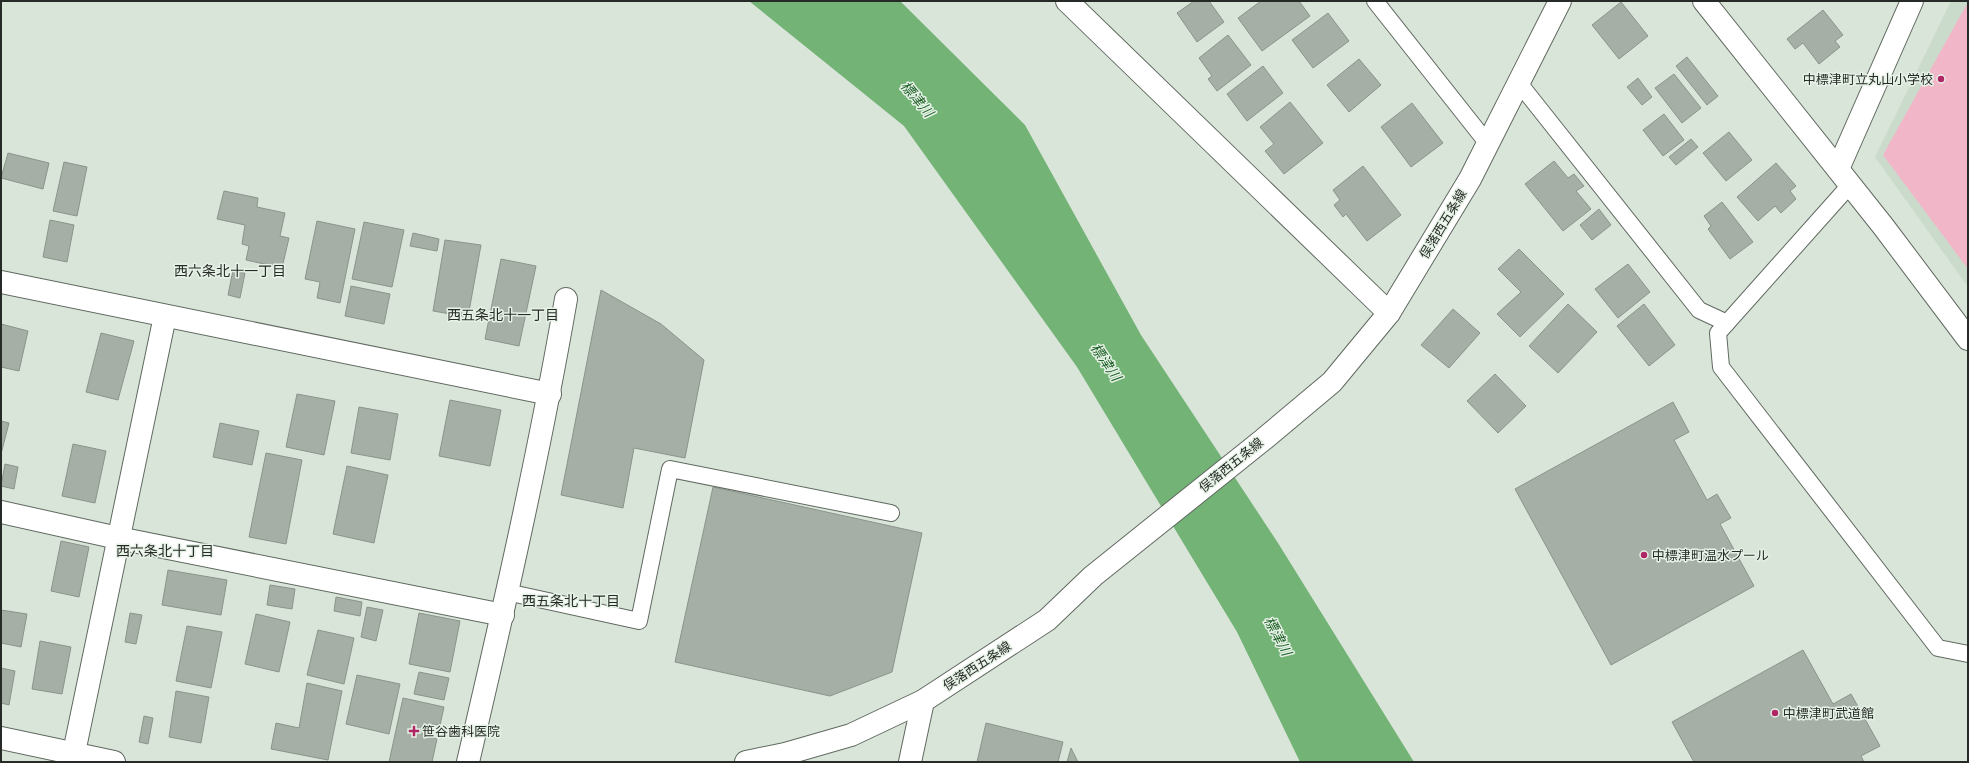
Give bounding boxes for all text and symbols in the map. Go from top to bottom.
place label: 中標津町立丸山小学校 [1803,72,1933,87]
marker: 中標津町立丸山小学校 [1936,74,1946,84]
water label: 標津川 [897,78,938,122]
street label: 俣落西五条線 [1416,187,1470,261]
district label: 西六条北十一丁目 [174,263,286,279]
district label: 西五条北十一丁目 [447,307,559,323]
water label: 標津川 [1088,340,1125,386]
street label: 俣落西五条線 [1196,435,1266,495]
district label: 西六条北十丁目 [116,543,214,559]
place label: 中標津町温水プール [1652,548,1769,563]
marker: 中標津町温水プール [1639,550,1649,560]
district label: 西五条北十丁目 [522,593,620,609]
water label: 標津川 [1261,614,1296,660]
street label: 俣落西五条線 [940,638,1014,694]
place label: 中標津町武道館 [1783,706,1874,721]
marker: 中標津町武道館 [1770,708,1780,718]
place label: 笹谷歯科医院 [422,724,500,739]
marker: 笹谷歯科医院 [409,726,419,736]

